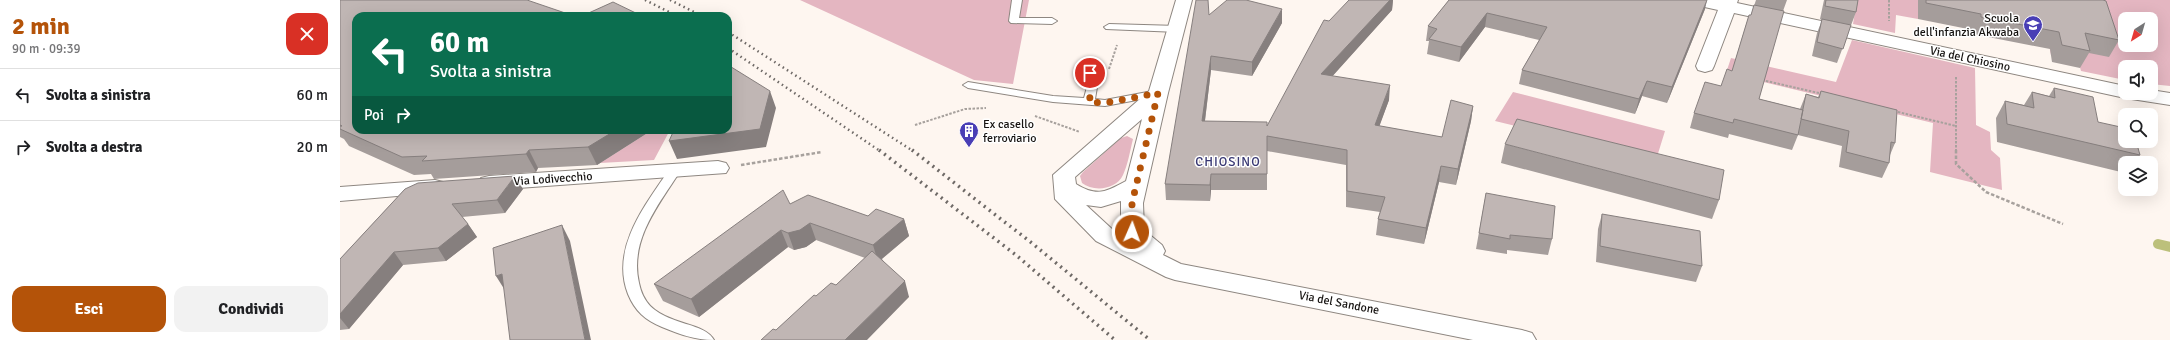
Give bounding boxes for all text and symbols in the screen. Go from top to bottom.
text: 2 min [12,11,70,41]
place label: Scuola dell'infanzia Akwaba [1913,11,2019,40]
north arrow [2118,12,2158,52]
map controls [2118,12,2158,196]
button: close [286,13,328,55]
school or university icon: Scuola dell'infanzia Akwaba [2022,14,2044,42]
text: 60 m [430,26,489,60]
icon: left [364,28,416,80]
text: 90 m · 09:39 [12,41,81,57]
street label: Via del Chiosino [1928,43,2012,75]
pin [1073,56,1107,90]
text: Svolta a sinistra [430,60,552,82]
button: sound [2118,60,2158,100]
icon: arrive [1079,62,1101,84]
icon: left [12,84,34,106]
text: Svolta a sinistra [46,86,151,104]
text: 60 m [297,86,328,104]
icon: right [392,104,414,126]
text: Poi [364,106,384,124]
button: search [2118,108,2158,148]
place label: Ex casello ferroviario [983,117,1036,146]
building icon: Ex casello ferroviario [958,120,980,148]
icon: right [12,136,34,158]
text: Svolta a destra [46,138,142,156]
text: 20 m [297,138,328,156]
district label: CHIOSINO [1195,154,1261,170]
button: layers [2118,156,2158,196]
street label: Via Lodivecchio [513,169,593,189]
position arrow [1111,211,1153,253]
button: Esci [12,286,166,332]
button: Condividi [174,286,328,332]
street label: Via del Sandone [1297,288,1381,318]

